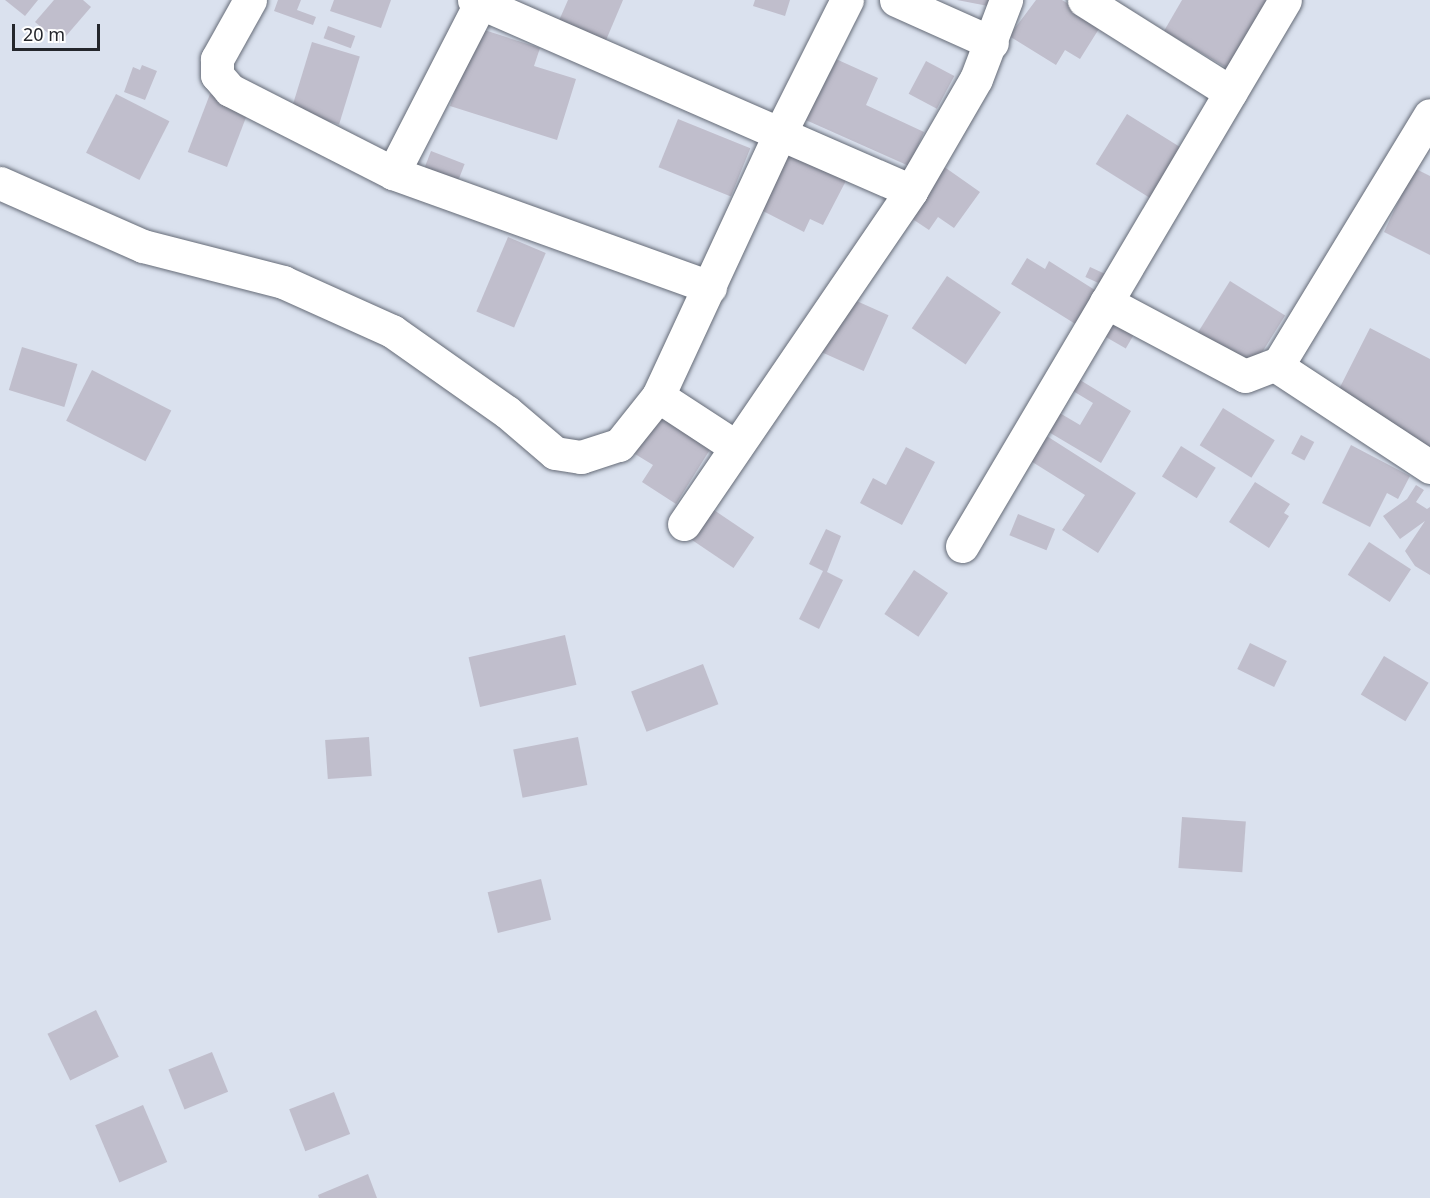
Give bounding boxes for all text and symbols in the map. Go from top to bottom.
scale bar [15,12,104,50]
text: 20 m [23,22,65,46]

